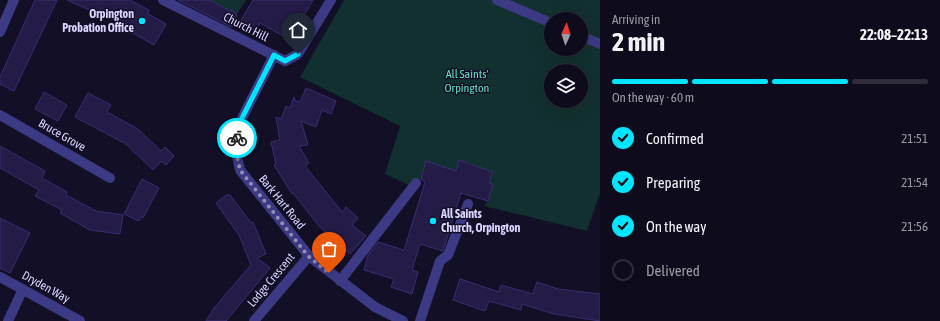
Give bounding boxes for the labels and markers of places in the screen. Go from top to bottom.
place label: Orpington Probation Office [62,7,135,35]
pin [281,13,315,54]
marker: Orpington Probation Office [137,16,147,26]
place label: All Saints Church, Orpington [440,207,521,235]
marker: All Saints Church, Orpington [428,216,438,226]
pin [312,232,346,273]

